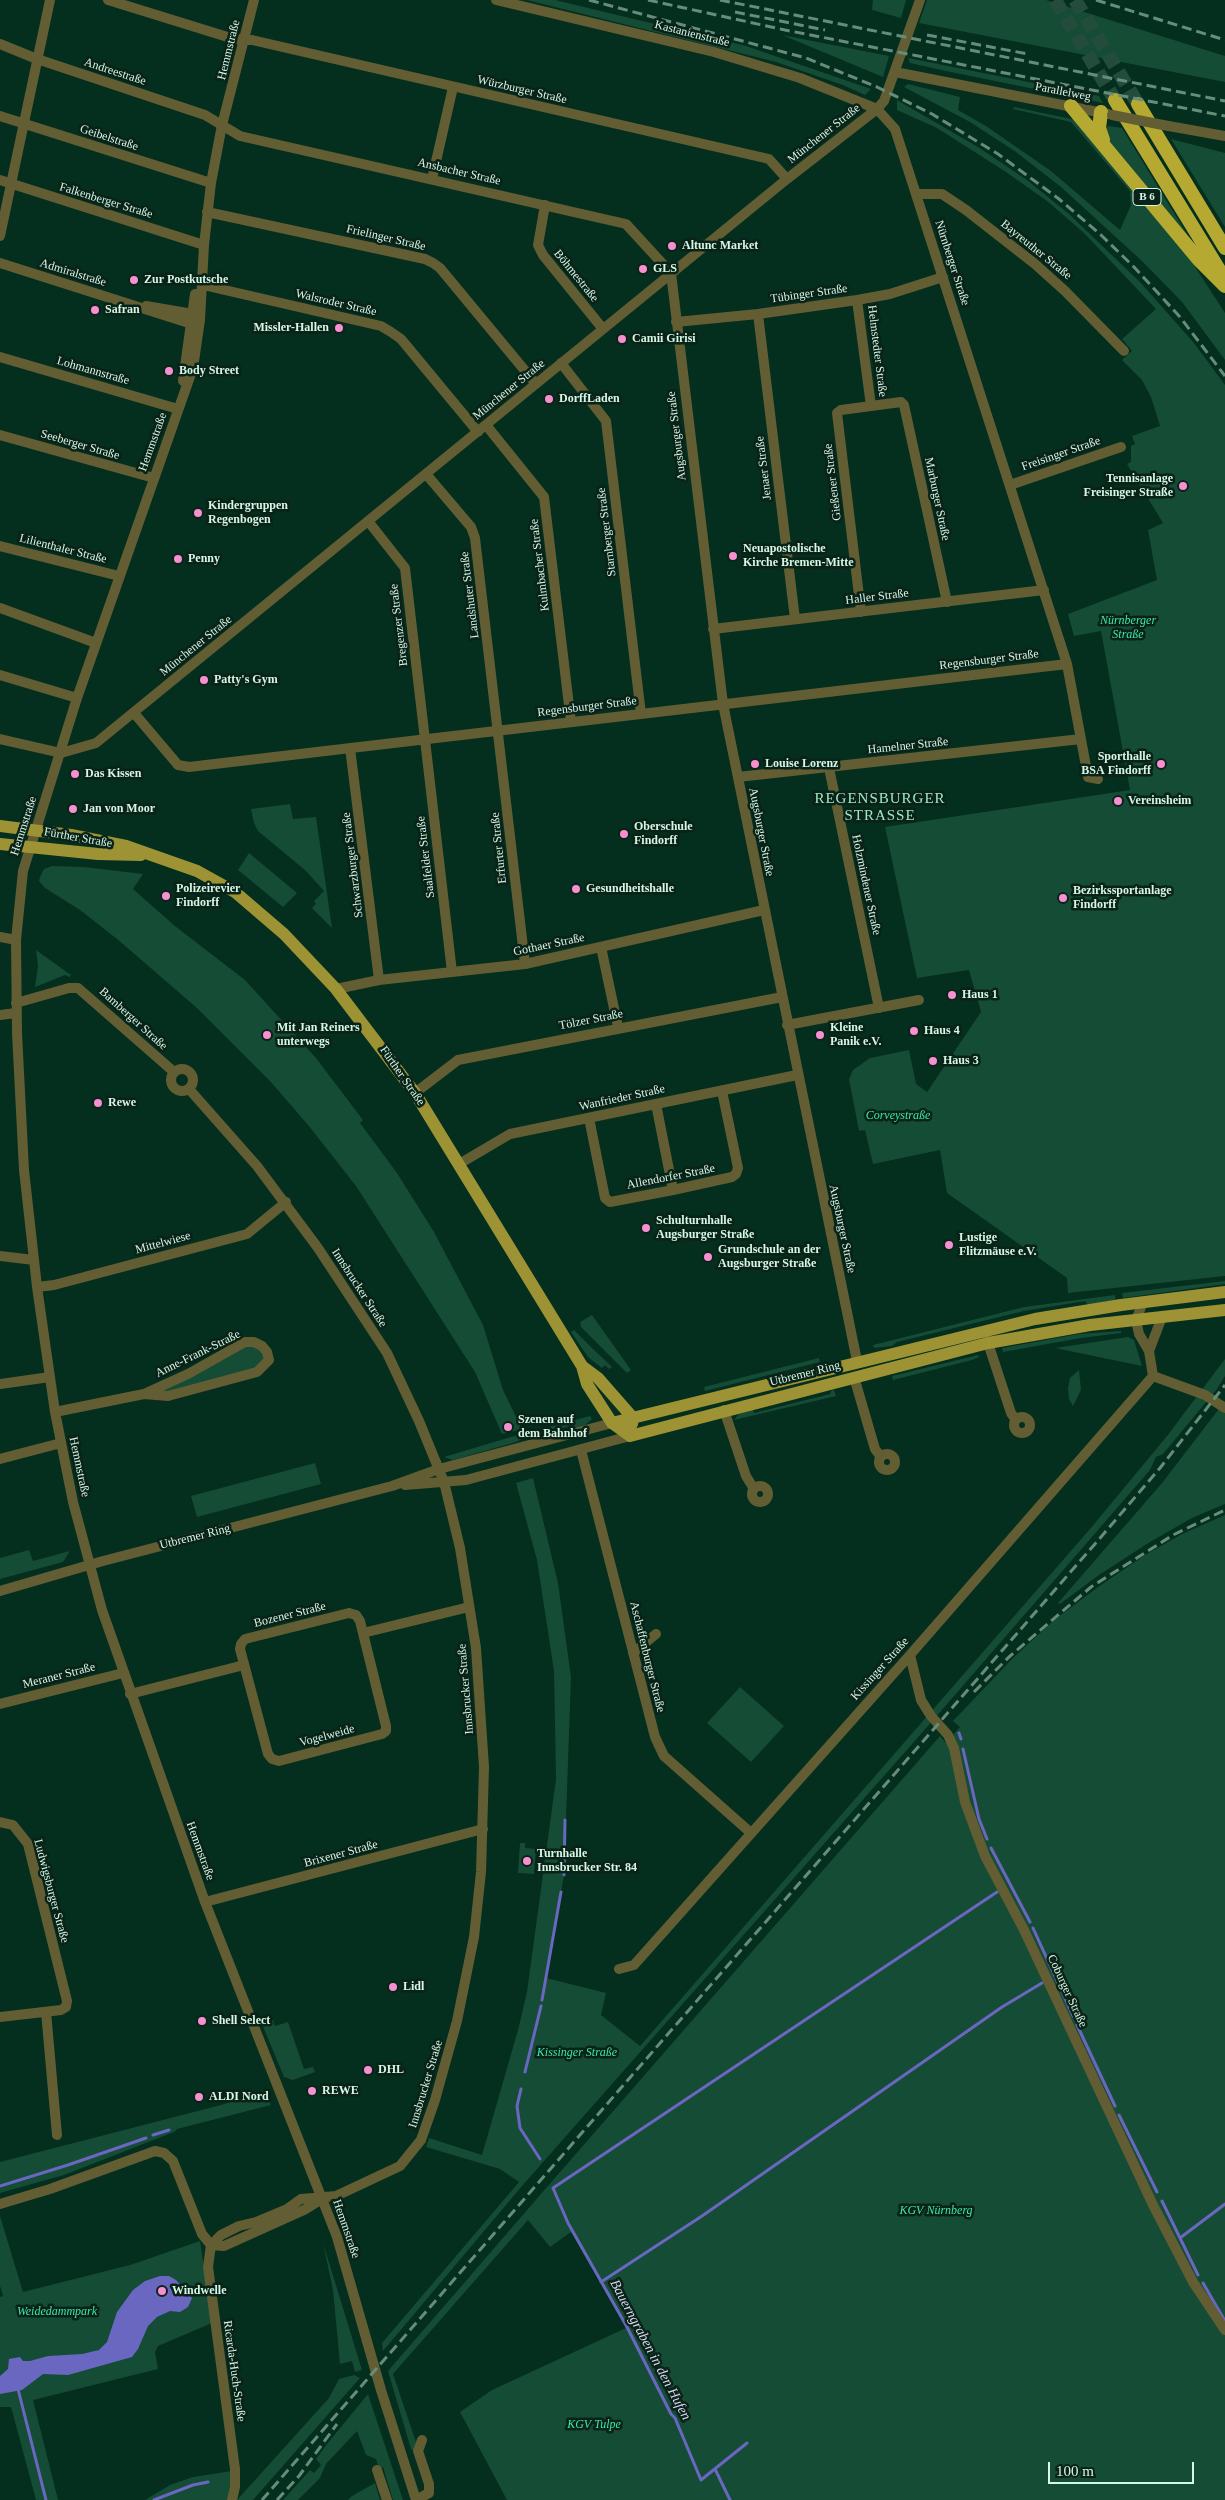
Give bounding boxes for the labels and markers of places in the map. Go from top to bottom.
place label: Altunc Market [682,239,758,253]
marker: Altunc Market [666,240,678,252]
place label: GLS [653,262,677,276]
marker: GLS [637,263,649,275]
place label: Zur Postkutsche [144,273,228,287]
marker: Zur Postkutsche [128,274,140,286]
place label: Safran [105,303,140,317]
marker: Safran [89,304,101,316]
place label: Missler-Hallen [253,321,329,335]
marker: Missler-Hallen [333,322,345,334]
place label: Camii Girisi [632,332,696,346]
marker: Camii Girisi [616,333,628,345]
place label: Body Street [179,364,239,378]
marker: Body Street [163,365,175,377]
place label: DorffLaden [559,392,620,406]
marker: DorffLaden [543,393,555,405]
place label: Tennisanlage Freisinger Straße [1084,472,1173,500]
marker: Tennisanlage Freisinger Straße [1177,480,1189,492]
place label: Kindergruppen Regenbogen [208,499,288,527]
marker: Kindergruppen Regenbogen [192,507,204,519]
place label: Neuapostolische Kirche Bremen-Mitte [743,542,854,570]
marker: Neuapostolische Kirche Bremen-Mitte [727,550,739,562]
place label: Penny [188,552,220,566]
marker: Penny [172,553,184,565]
place label: Patty's Gym [214,673,278,687]
marker: Patty's Gym [198,674,210,686]
place label: Sporthalle BSA Findorff [1081,750,1151,778]
place label: Louise Lorenz [765,757,838,771]
marker: Louise Lorenz [749,758,761,770]
marker: Sporthalle BSA Findorff [1155,758,1167,770]
place label: Das Kissen [85,767,141,781]
marker: Das Kissen [69,768,81,780]
place label: Vereinsheim [1128,794,1191,808]
marker: Vereinsheim [1112,795,1124,807]
place label: Jan von Moor [83,802,155,816]
marker: Jan von Moor [67,803,79,815]
place label: Oberschule Findorff [634,820,693,848]
marker: Oberschule Findorff [618,828,630,840]
place label: Polizeirevier Findorff [176,882,240,910]
place label: Gesundheitshalle [586,882,674,896]
marker: Gesundheitshalle [570,883,582,895]
place label: Bezirkssportanlage Findorff [1073,884,1172,912]
marker: Polizeirevier Findorff [160,890,172,902]
marker: Bezirkssportanlage Findorff [1057,892,1069,904]
place label: Haus 1 [962,988,998,1002]
marker: Haus 1 [946,989,958,1001]
place label: Mit Jan Reiners unterwegs [277,1021,360,1049]
place label: Kleine Panik e.V. [830,1021,881,1049]
place label: Haus 4 [924,1024,960,1038]
marker: Haus 4 [908,1025,920,1037]
marker: Mit Jan Reiners unterwegs [261,1029,273,1041]
marker: Kleine Panik e.V. [814,1029,826,1041]
place label: Haus 3 [943,1054,979,1068]
marker: Haus 3 [927,1055,939,1067]
place label: Rewe [108,1096,136,1110]
marker: Rewe [92,1097,104,1109]
place label: Schulturnhalle Augsburger Straße [656,1214,754,1242]
marker: Schulturnhalle Augsburger Straße [640,1222,652,1234]
place label: Lustige Flitzmäuse e.V. [959,1231,1036,1259]
marker: Lustige Flitzmäuse e.V. [943,1239,955,1251]
place label: Grundschule an der Augsburger Straße [718,1243,821,1271]
marker: Grundschule an der Augsburger Straße [702,1251,714,1263]
place label: Szenen auf dem Bahnhof [518,1413,587,1441]
marker: Szenen auf dem Bahnhof [502,1421,514,1433]
place label: Turnhalle Innsbrucker Str. 84 [537,1847,637,1875]
marker: Turnhalle Innsbrucker Str. 84 [521,1855,533,1867]
place label: Lidl [403,1980,424,1994]
marker: Lidl [387,1981,399,1993]
place label: Shell Select [212,2014,270,2028]
marker: Shell Select [196,2015,208,2027]
place label: DHL [378,2063,404,2077]
marker: DHL [362,2064,374,2076]
place label: REWE [322,2084,359,2098]
marker: REWE [306,2085,318,2097]
place label: ALDI Nord [209,2090,269,2104]
marker: ALDI Nord [193,2091,205,2103]
place label: Windwelle [172,2284,226,2298]
marker: Windwelle [156,2285,168,2297]

